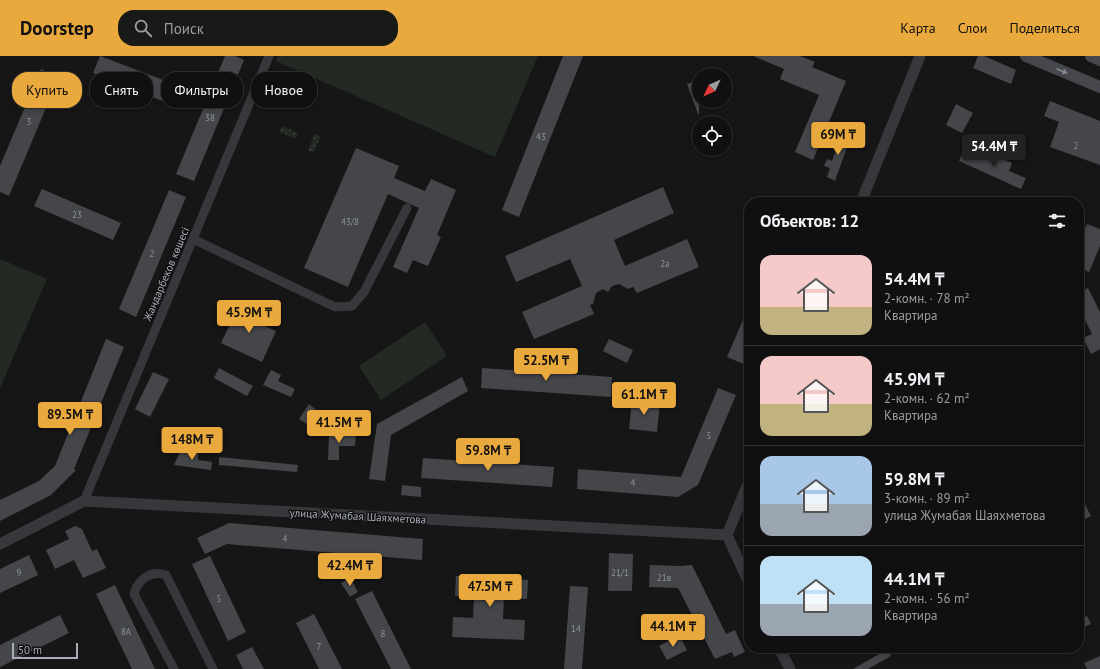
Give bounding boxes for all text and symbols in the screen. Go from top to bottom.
search box [118,10,398,46]
text: Doorstep [20,16,94,40]
icon: search [132,17,154,39]
text: Поиск [164,19,204,38]
text: Карта [900,19,936,37]
text: Слои [958,19,987,37]
text: Поделиться [1009,19,1080,37]
north arrow [692,68,732,108]
map controls [692,68,732,156]
one-way arrow [1056,68,1067,74]
chip: Купить [12,72,82,108]
chip: Снять [90,72,153,108]
chip: Фильтры [161,72,243,108]
chip: Новое [251,72,317,108]
house number: 38 [205,112,215,123]
house number: 3 [27,116,32,127]
button: locate [692,116,732,156]
pin: 69M ₸ [810,122,866,156]
text: 69M ₸ [820,126,856,143]
house number: 43 [536,131,546,142]
pin: 54.4M ₸ [957,134,1031,168]
text: 54.4M ₸ [971,138,1017,155]
house number: 2 [1074,140,1079,151]
house number: 23 [72,209,82,220]
text: Объектов: 12 [760,210,859,232]
icon: filters [1046,210,1068,232]
house number: 43/8 [341,216,359,227]
street label: Жандарбеков көшесі [139,225,192,324]
house number: 2 [150,248,155,259]
house number: 2а [660,258,670,269]
text: 54.4M ₸ [884,268,944,290]
icon: home [792,271,840,319]
text: 2-комн. · 78 m² [884,290,970,307]
pin: 45.9M ₸ [212,300,286,334]
text: 45.9M ₸ [226,304,272,321]
text: Квартира [884,307,937,324]
pin: 52.5M ₸ [509,348,583,382]
text: 52.5M ₸ [523,352,569,369]
text: 45.9M ₸ [884,368,944,390]
icon: home [792,372,840,420]
pin: 61.1M ₸ [607,382,681,416]
text: 61.1M ₸ [621,386,667,403]
text: 2-комн. · 62 m² [884,390,970,407]
pin: 89.5M ₸ [33,402,107,436]
text: 89.5M ₸ [47,406,93,423]
text: Квартира [884,407,937,424]
pin: 41.5M ₸ [302,410,376,444]
text: 41.5M ₸ [316,414,362,431]
pin: 148M ₸ [159,427,225,461]
house number: 5 [707,430,712,441]
text: 148M ₸ [171,431,213,448]
pin: 59.8M ₸ [451,438,525,472]
text: 59.8M ₸ [465,442,511,459]
text: 59.8M ₸ [884,468,944,490]
icon: home [792,472,840,520]
house number: 4 [631,477,636,488]
text: 3-комн. · 89 m² [884,490,970,507]
street label: улица Жумабая Шаяхметова [289,505,427,527]
text: улица Жумабая Шаяхметова [884,507,1046,524]
house number: 4 [283,533,288,544]
pin: 42.4M ₸ [313,553,387,587]
text: 42.4M ₸ [327,557,373,574]
house number: 9 [17,567,22,578]
house number: 21/1 [611,567,629,578]
text: 44.1M ₸ [884,568,944,590]
house number: 21в [657,572,672,583]
icon: home [792,572,840,620]
pin: 47.5M ₸ [453,574,527,608]
text: 47.5M ₸ [468,578,512,595]
text: 2-комн. · 56 m² [884,590,970,607]
house number: 5 [217,593,222,604]
text: Квартира [884,607,937,624]
pin: 44.1M ₸ [636,614,710,648]
text: 44.1M ₸ [650,618,696,635]
house number: 14 [571,623,581,634]
house number: 8А [121,626,132,637]
house number: 8 [381,628,386,639]
scale bar [12,641,78,660]
house number: 7 [317,641,322,652]
text: 50 m [18,643,42,657]

